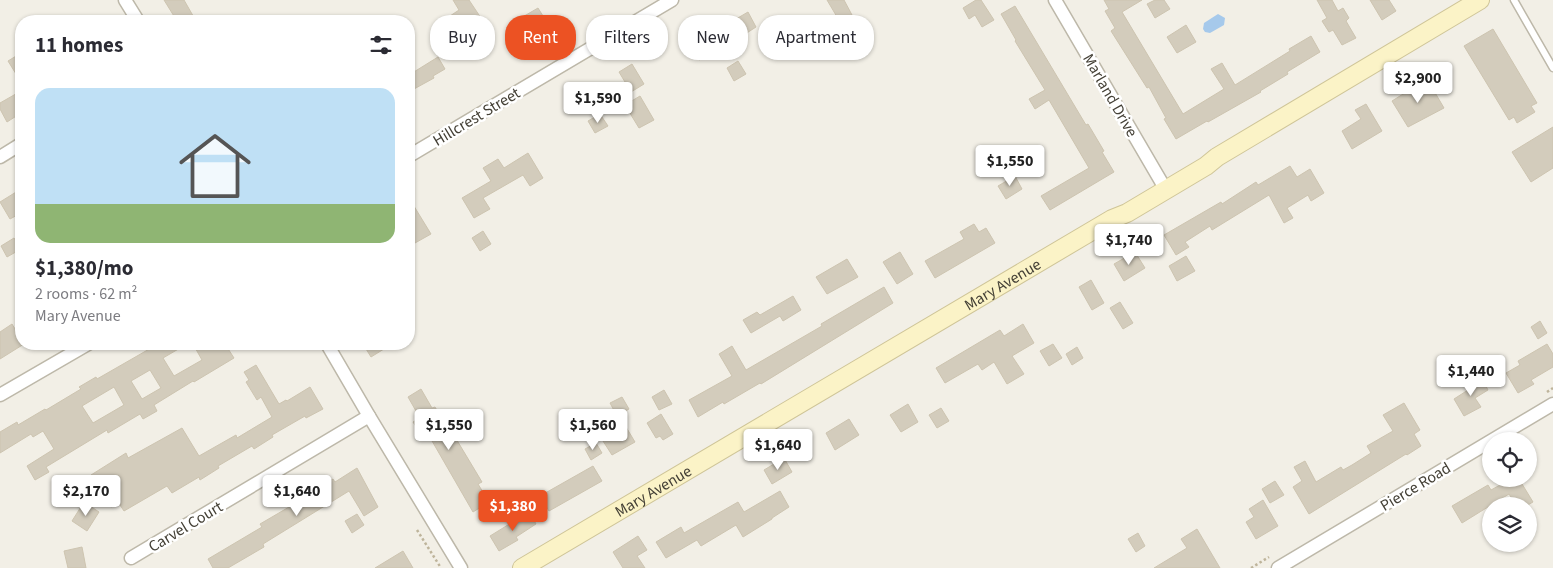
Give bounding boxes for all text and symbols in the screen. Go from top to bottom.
chip: Buy [430,15,495,60]
chip: Rent [505,15,576,60]
chip: Filters [586,15,668,60]
chip: New [678,15,748,60]
chip: Apartment [758,15,874,60]
text: 11 homes [35,30,123,60]
icon: filters [367,31,395,59]
street label: Marland Drive [1077,50,1143,141]
pin: $2,900 [1377,62,1459,104]
text: $2,900 [1394,67,1442,89]
street label: Hillcrest Street [429,82,525,152]
pin: $1,590 [557,82,639,124]
text: $1,590 [574,87,622,109]
icon: home [170,121,260,211]
pin: $1,550 [969,144,1051,187]
text: $1,550 [986,150,1034,172]
pin: $1,740 [1088,224,1170,266]
text: $1,740 [1105,229,1153,251]
text: $1,380/mo [35,253,134,283]
street label: Mary Avenue [960,253,1045,316]
text: 2 rooms · 62 m² [35,283,137,305]
text: Mary Avenue [35,305,121,327]
pin: $1,440 [1430,354,1512,397]
text: $1,440 [1447,360,1495,382]
pin: $1,550 [408,408,490,451]
pin: $1,560 [552,408,634,451]
text: $1,550 [425,414,473,436]
text: $1,560 [569,414,617,436]
pin: $1,640 [737,428,819,471]
map controls [1482,432,1537,552]
button: locate [1482,432,1537,487]
text: $1,640 [754,434,802,456]
street label: Pierce Road [1376,457,1455,517]
street label: Mary Avenue [611,460,696,523]
pin: $2,170 [45,474,127,517]
pin: $1,640 [256,474,338,517]
text: $2,170 [62,480,110,502]
text: $1,640 [273,480,321,502]
pin: $1,380 [472,490,554,532]
text: $1,380 [489,495,537,517]
street label: Carvel Court [144,496,227,558]
button: layers [1482,497,1537,552]

